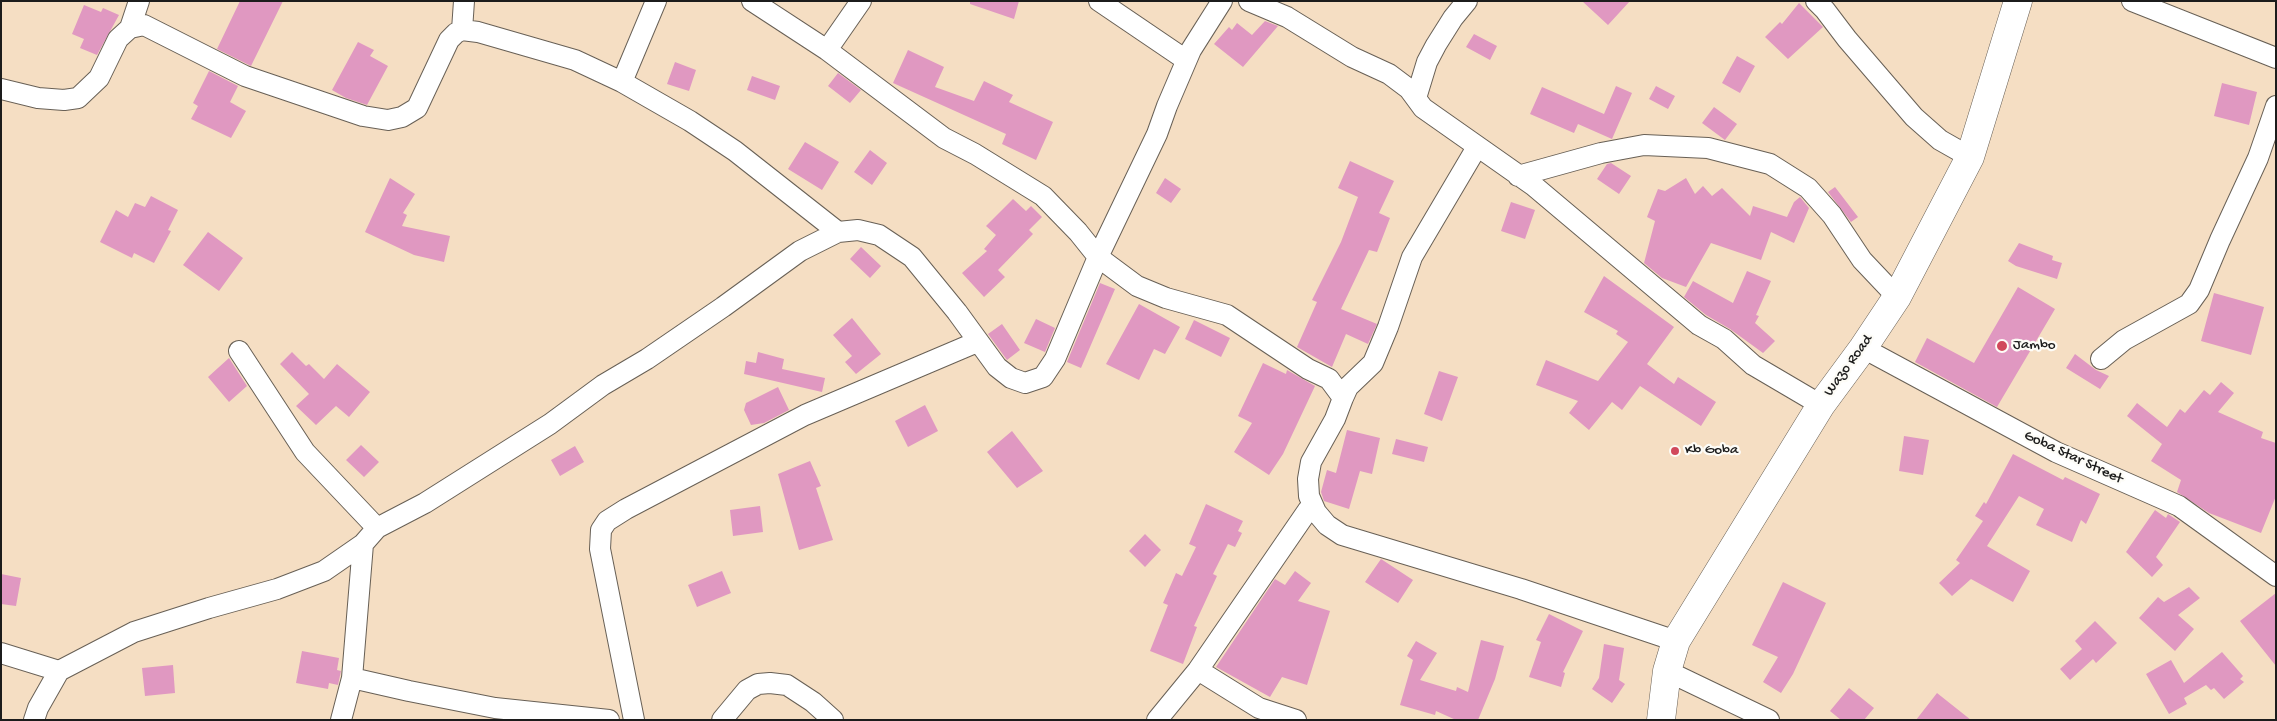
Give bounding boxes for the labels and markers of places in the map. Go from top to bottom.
place label: Jambo [2013,337,2056,355]
marker: Jambo [1995,339,2009,353]
place label: Kb Goba [1685,442,1738,460]
marker: Kb Goba [1669,445,1681,457]

